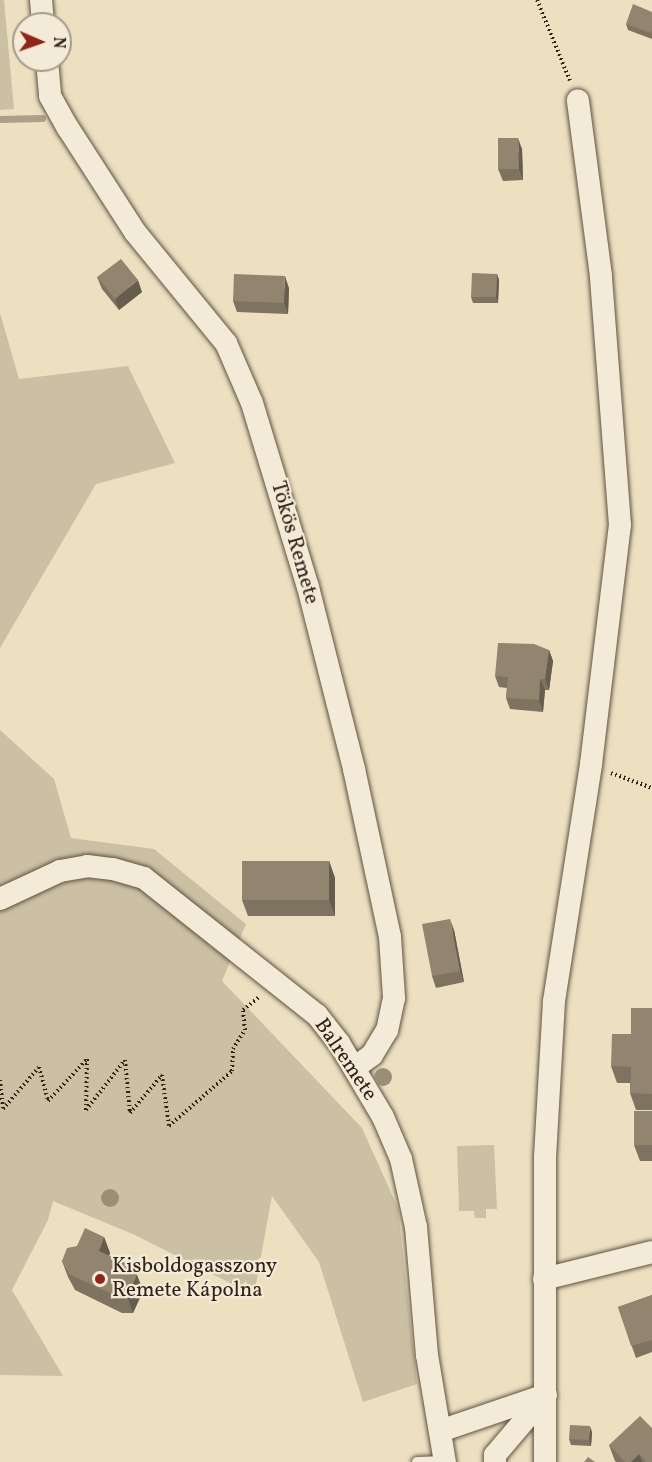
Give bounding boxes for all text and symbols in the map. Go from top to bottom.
north arrow [12,12,72,72]
text: N [47,36,69,49]
street label: Tökös Remete [264,479,324,607]
street label: Balremete [308,1014,382,1106]
place label: Kisboldogasszony Remete Kápolna [112,1254,277,1304]
marker: Kisboldogasszony Remete Kápolna [93,1272,107,1286]

